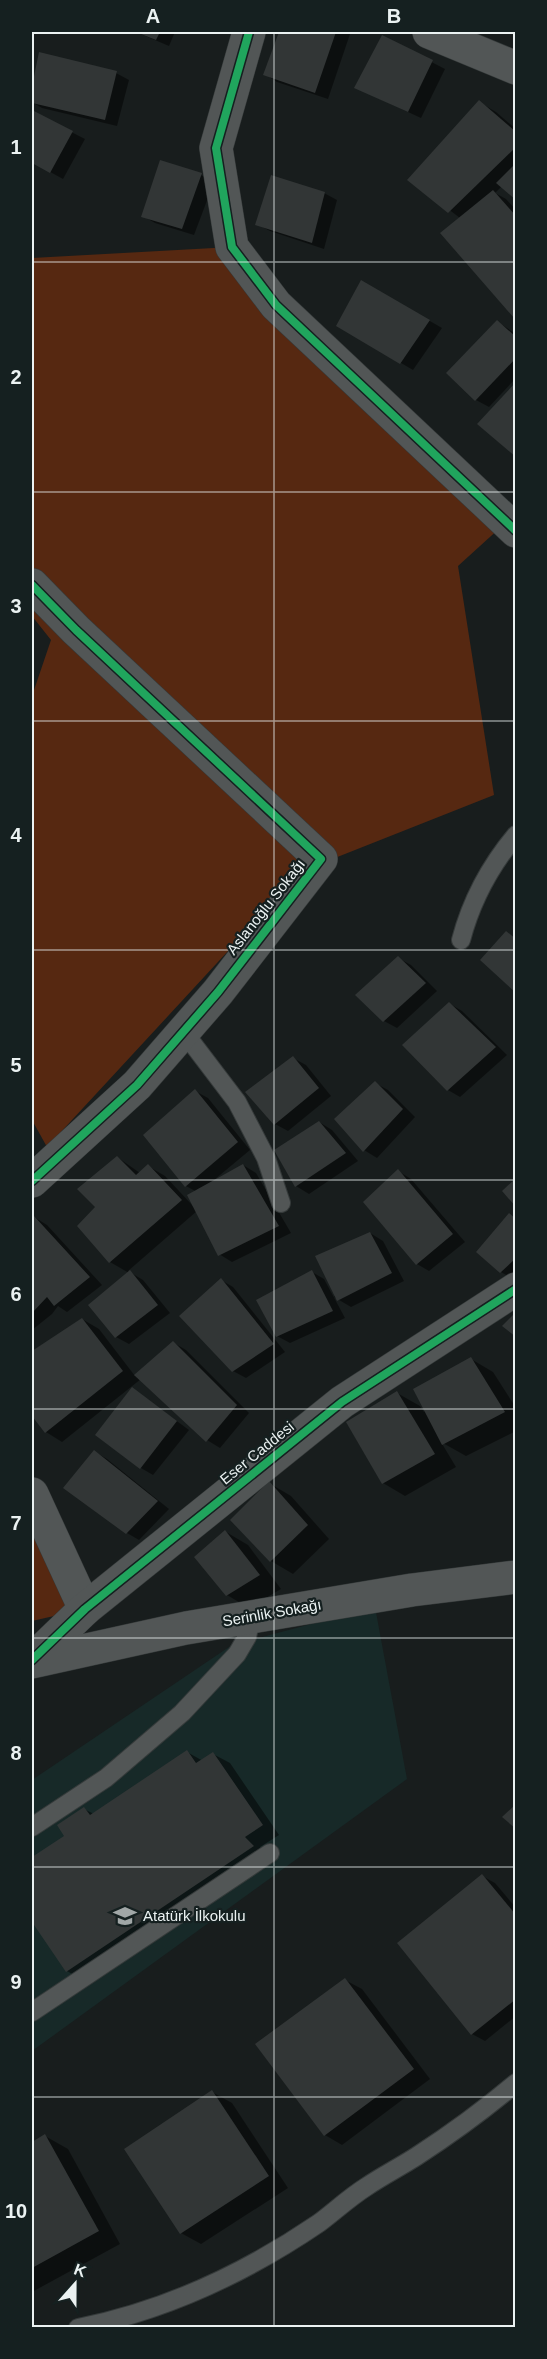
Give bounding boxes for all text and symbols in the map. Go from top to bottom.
text: A [146,5,160,27]
text: B [387,5,401,27]
text: 1 [10,136,22,158]
text: 2 [10,366,22,388]
text: 3 [10,595,22,617]
text: 4 [10,824,22,846]
street label: Aslanoğlu Sokağı [223,855,308,958]
text: 5 [10,1054,22,1076]
text: 6 [10,1283,22,1305]
street label: Eser Caddesi [216,1418,297,1488]
text: 7 [10,1512,22,1534]
street label: Serinlik Sokağı [221,1595,323,1630]
text: 8 [10,1742,22,1764]
school or university icon: Atatürk İlkokulu [112,1903,138,1929]
place label: Atatürk İlkokulu [143,1907,246,1924]
text: 9 [10,1971,22,1993]
text: 10 [5,2200,27,2222]
north arrow [45,2254,105,2314]
text: K [72,2260,89,2281]

